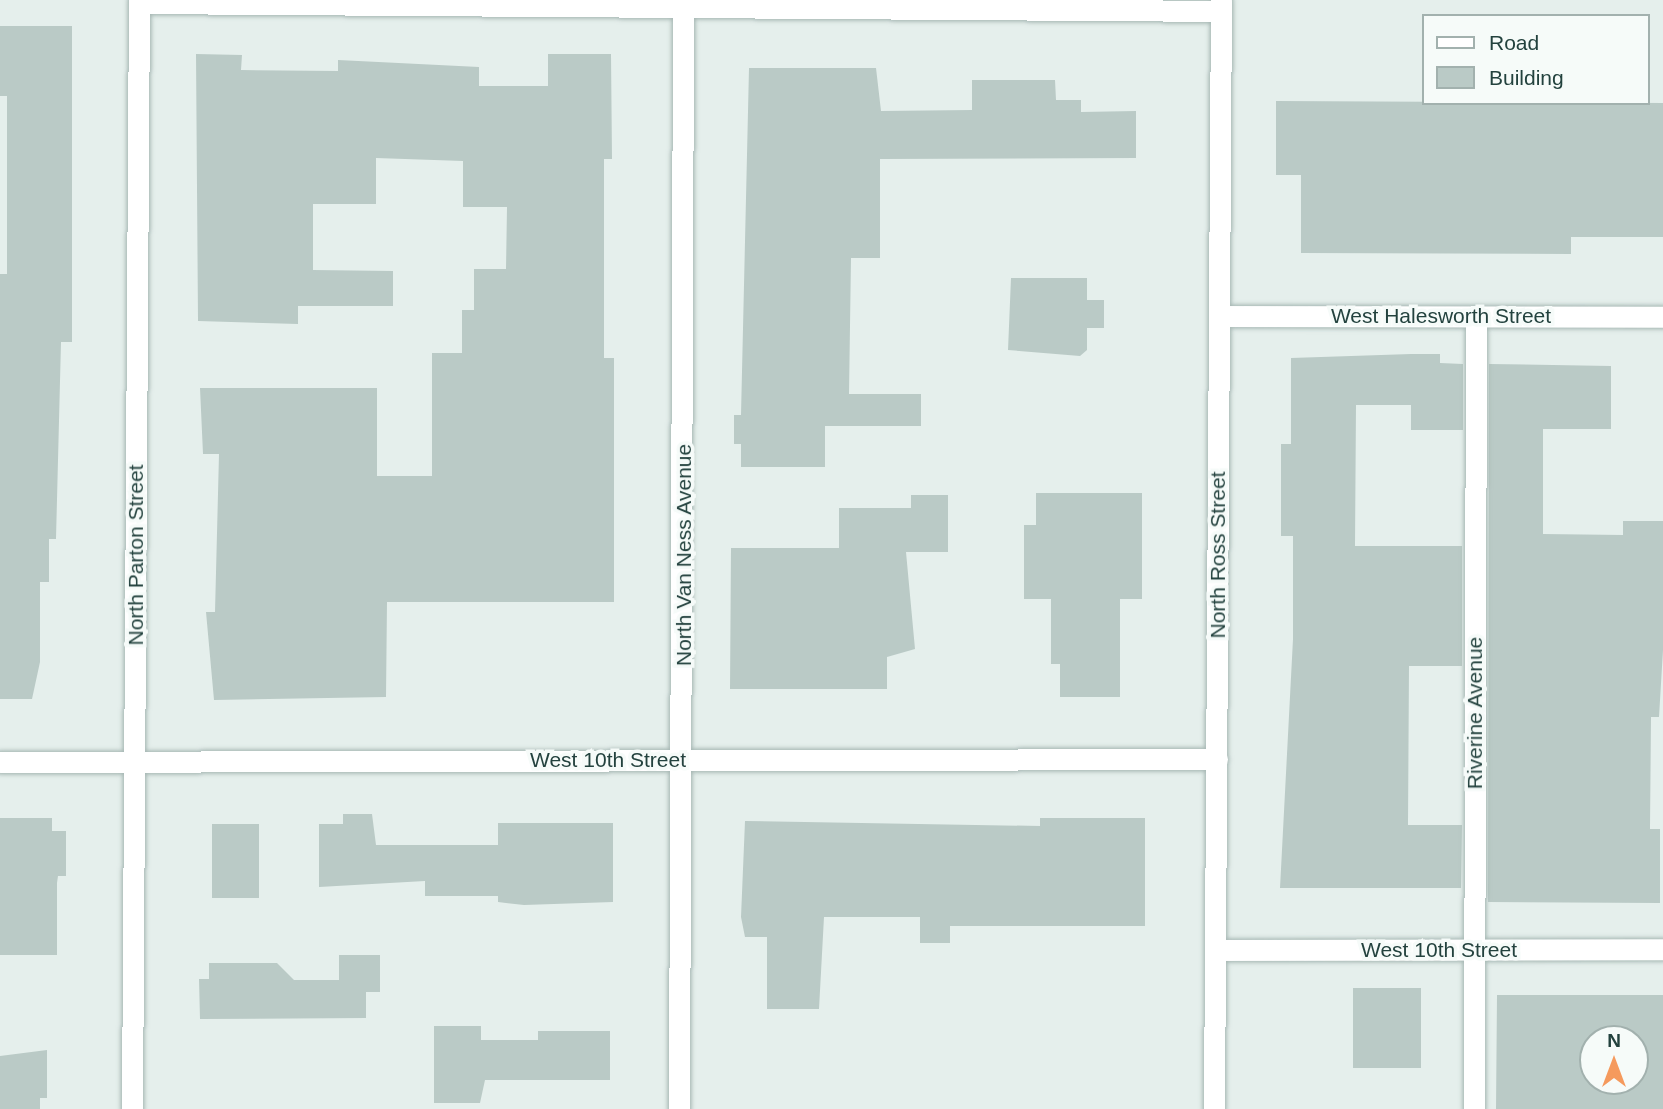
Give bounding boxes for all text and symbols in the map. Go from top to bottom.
legend [1422,14,1649,105]
text: Road [1489,31,1539,54]
text: Building [1489,66,1564,89]
street label: West Halesworth Street [1331,303,1551,329]
street label: North Van Ness Avenue [671,443,697,667]
street label: North Parton Street [123,465,149,645]
street label: North Ross Street [1205,472,1231,638]
street label: Riverine Avenue [1462,636,1488,790]
street label: West 10th Street [530,747,686,773]
street label: West 10th Street [1361,937,1517,963]
north arrow [1579,1025,1649,1095]
text: N [1607,1030,1621,1051]

